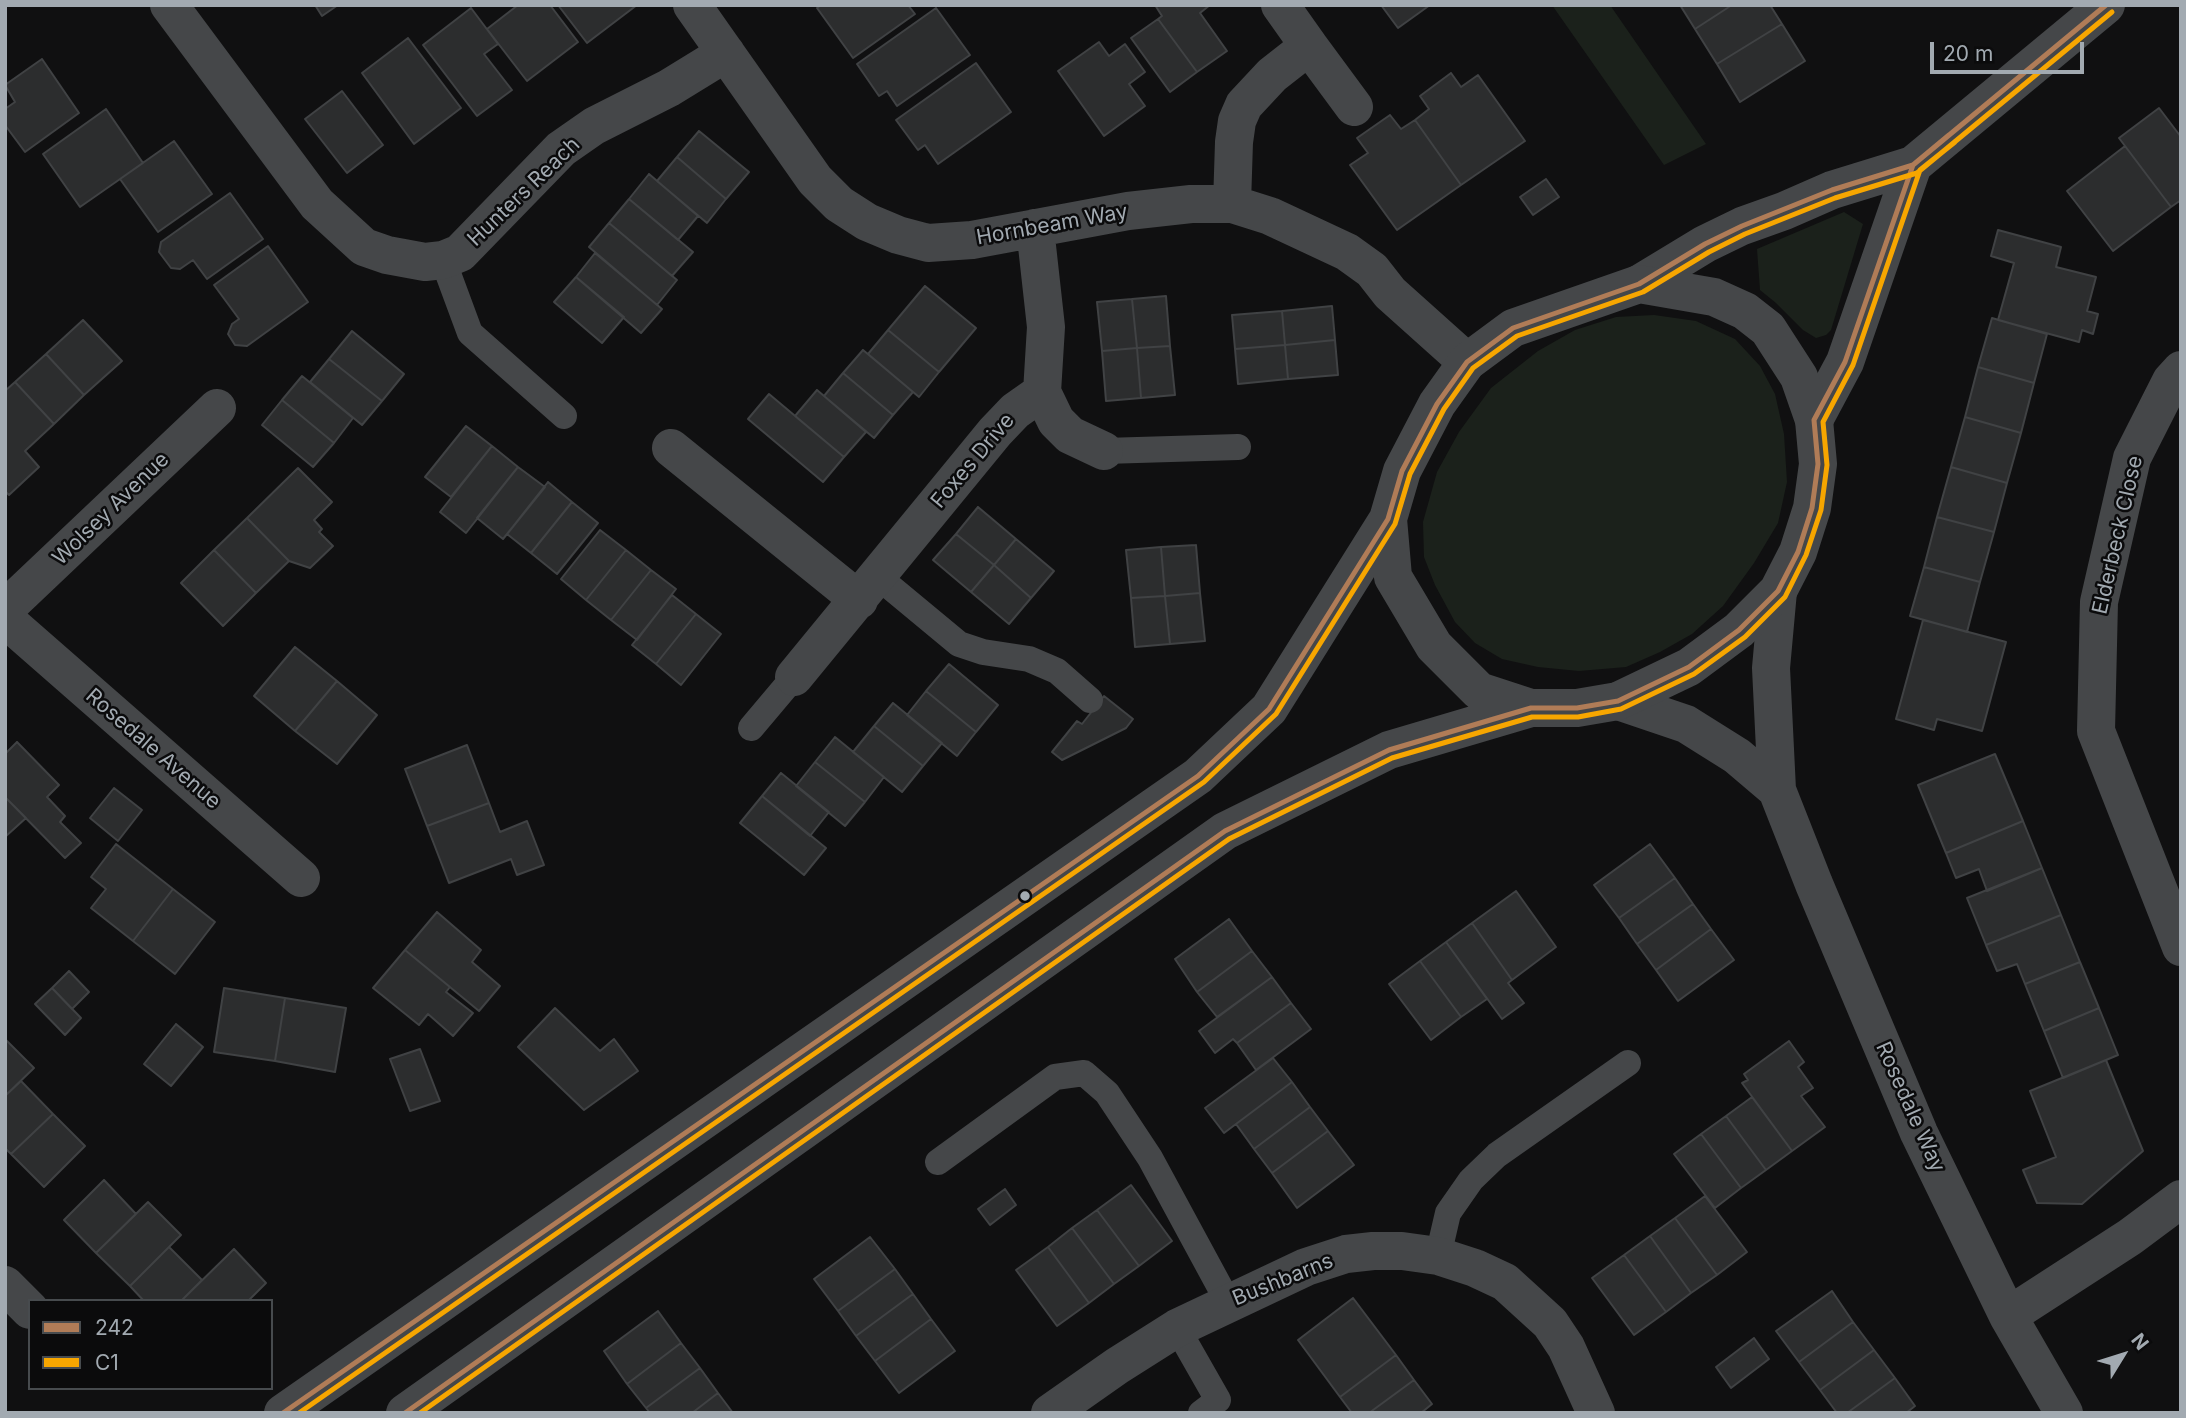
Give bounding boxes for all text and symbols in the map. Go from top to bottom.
scale bar [1934,28,2088,72]
text: 20 m [1943,41,1993,66]
street label: Hunters Reach [463,132,585,252]
street label: Hornbeam Way [974,199,1130,251]
street label: Foxes Drive [926,408,1020,514]
street label: Wolsey Avenue [48,447,174,571]
street label: Elderbeck Close [2088,453,2148,617]
street label: Rosedale Avenue [80,683,226,815]
unlabelled marker [1018,889,1032,903]
street label: Rosedale Way [1870,1038,1950,1176]
street label: Bushbarns [1229,1248,1337,1312]
legend [28,1299,273,1390]
text: 242 [95,1315,134,1340]
north arrow [2088,1320,2158,1390]
text: N [2126,1329,2153,1355]
text: C1 [95,1350,119,1375]

